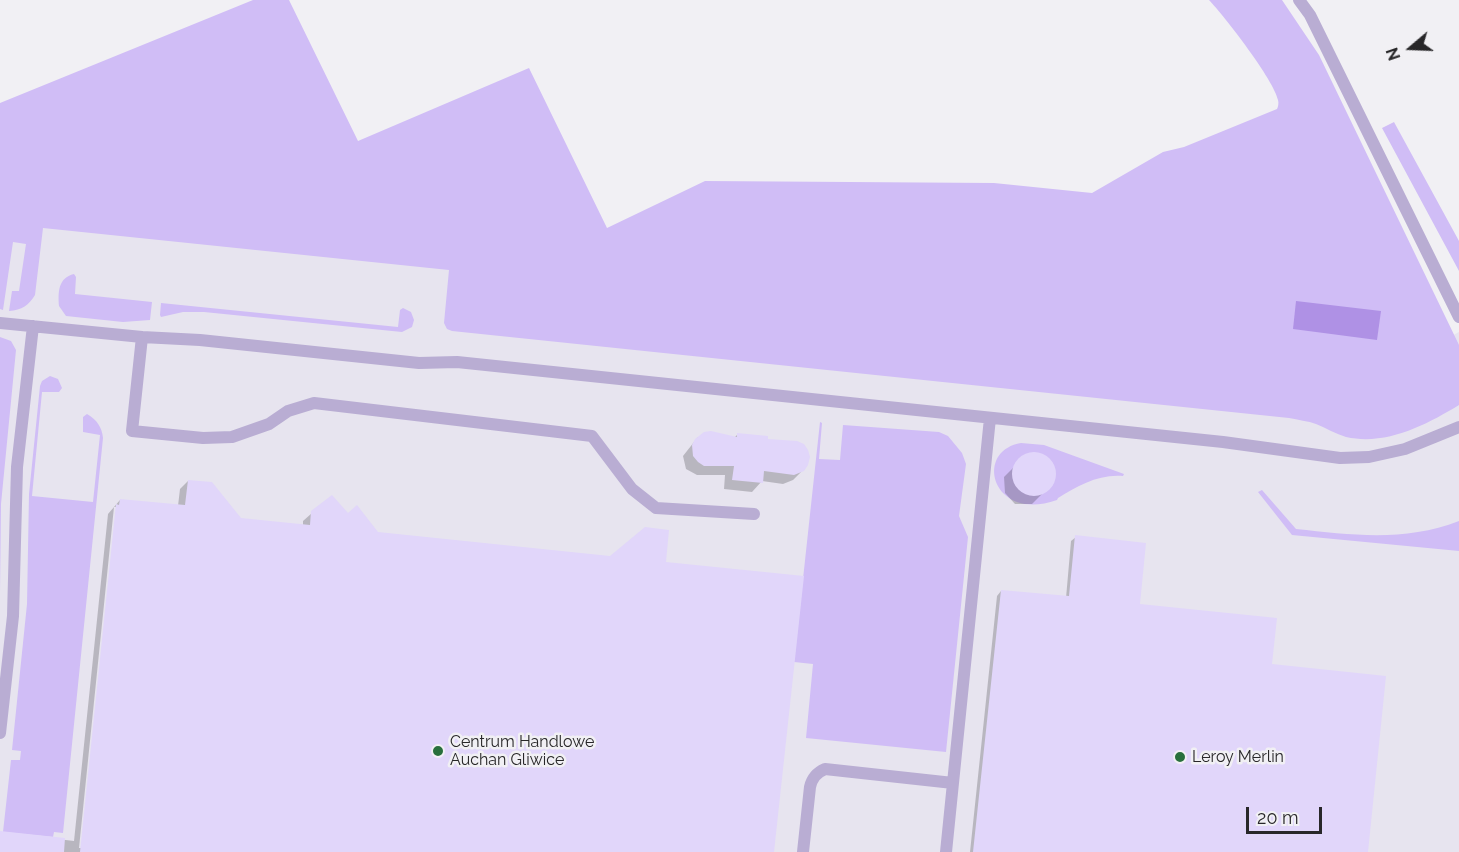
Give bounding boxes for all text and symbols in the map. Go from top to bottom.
north arrow [1381,18,1441,78]
text: N [1383,45,1404,63]
place label: Centrum Handlowe Auchan Gliwice [450,732,594,770]
marker: Centrum Handlowe Auchan Gliwice [431,744,445,758]
place label: Leroy Merlin [1192,747,1284,767]
marker: Leroy Merlin [1173,750,1187,764]
scale bar [1249,795,1326,833]
text: 20 m [1257,807,1299,828]

